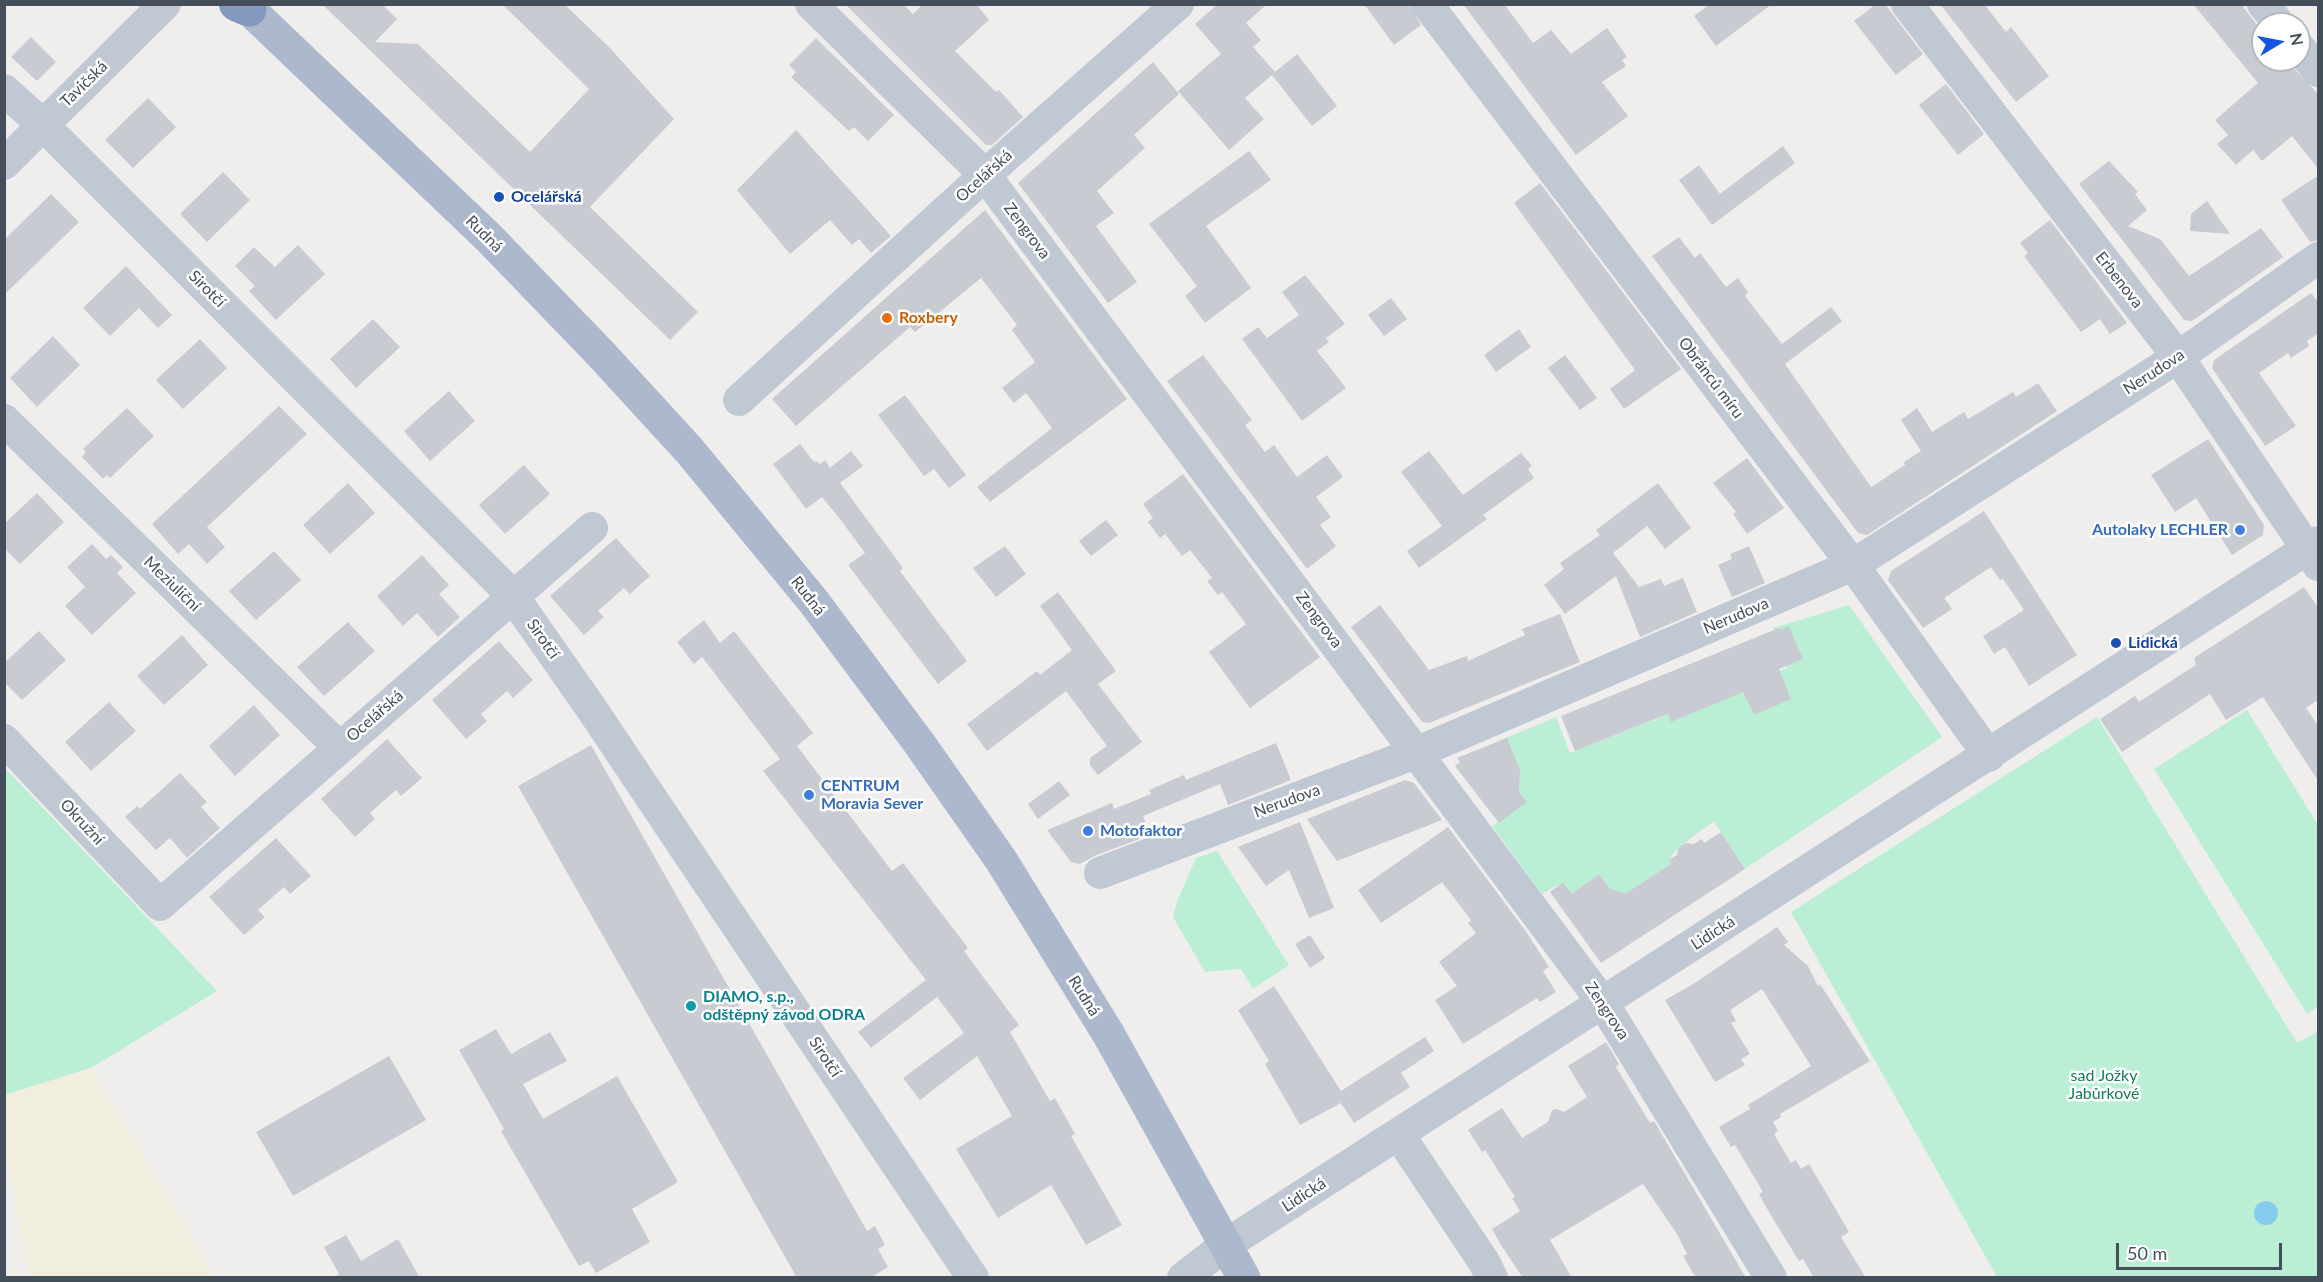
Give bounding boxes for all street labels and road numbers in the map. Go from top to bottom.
street label: Tavičská [56,57,112,111]
street label: Ocelářská [952,146,1016,206]
street label: Zengrova [1000,199,1054,263]
street label: Rudná [461,211,507,257]
street label: Erbenova [2091,248,2147,312]
street label: Sirotčí [185,267,229,311]
street label: Obránců míru [1674,334,1748,422]
street label: Nerudova [2120,345,2188,399]
street label: Meziuliční [140,552,204,616]
street label: Rudná [787,573,829,619]
street label: Zengrova [1292,588,1346,652]
street label: Nerudova [1700,594,1772,638]
street label: Sirotčí [523,615,563,663]
street label: Ocelářská [343,686,407,746]
street label: Nerudova [1251,780,1323,822]
street label: Okružní [56,795,108,849]
street label: Lidická [1687,912,1739,954]
street label: Rudná [1064,972,1104,1020]
street label: Zengrova [1581,979,1633,1043]
street label: Sirotčí [805,1033,845,1081]
street label: Lidická [1278,1174,1330,1216]

